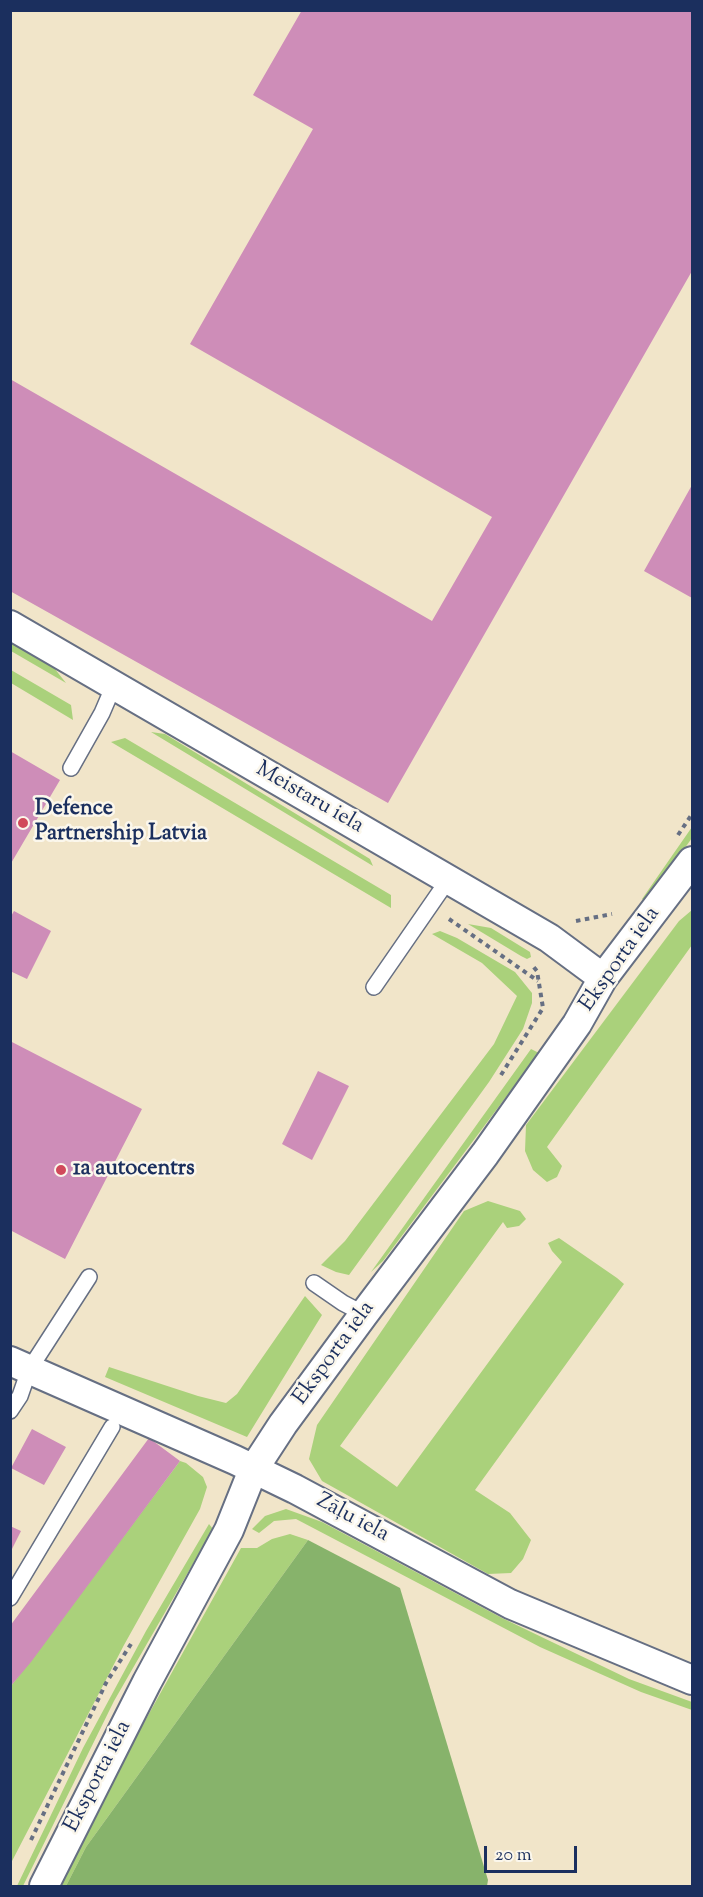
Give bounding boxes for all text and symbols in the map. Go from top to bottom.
street label: Meistaru iela [250,757,368,841]
place label: Defence Partnership Latvia [35,797,207,848]
marker: Defence Partnership Latvia [16,816,30,830]
street label: Eksporta iela [575,903,667,1017]
place label: 1a autocentrs [73,1157,195,1183]
marker: 1a autocentrs [54,1163,68,1177]
street label: Eksporta iela [289,1297,381,1411]
street label: Zāļu iela [311,1489,393,1549]
street label: Eksporta iela [60,1717,138,1837]
scale bar [487,1834,580,1872]
text: 20 m [495,1843,532,1869]

